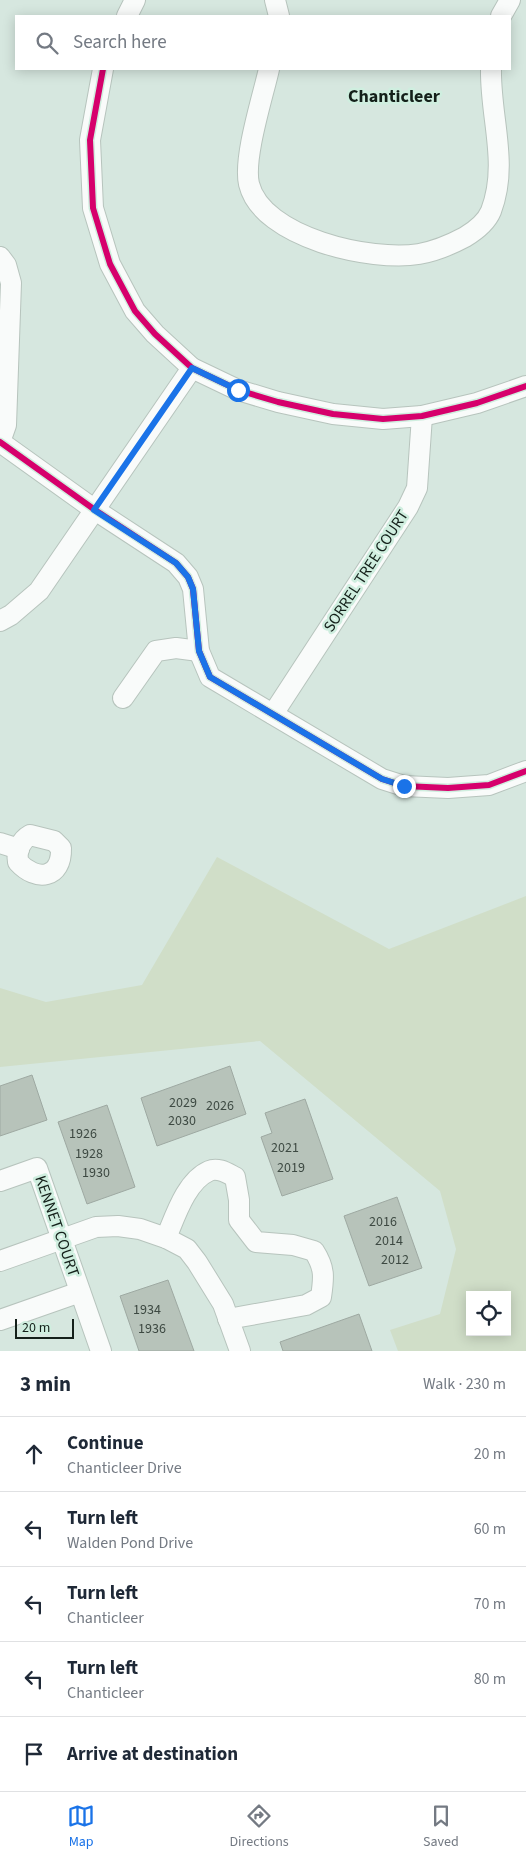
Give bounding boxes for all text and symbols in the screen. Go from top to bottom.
search box [15,15,511,70]
icon: search [33,29,61,57]
text: Search here [73,29,167,56]
district label: Chanticleer [348,84,441,109]
route start [227,379,250,402]
street label: SORREL TREE COURT [318,505,414,636]
route end [393,775,416,798]
house number: 2029 [169,1093,197,1113]
house number: 2026 [206,1096,234,1116]
house number: 2030 [168,1111,196,1131]
house number: 1926 [69,1124,97,1144]
house number: 2021 [271,1138,299,1158]
house number: 1928 [75,1144,103,1164]
house number: 2019 [277,1158,305,1178]
house number: 1930 [82,1163,110,1183]
street label: KENNET COURT [29,1172,85,1280]
house number: 2016 [369,1212,397,1232]
house number: 2014 [375,1231,403,1251]
house number: 2012 [381,1250,409,1270]
map controls [466,1291,511,1336]
button: locate [466,1291,511,1336]
house number: 1934 [133,1300,161,1320]
scale bar [15,1316,74,1339]
text: 20 m [22,1318,50,1338]
house number: 1936 [138,1319,166,1339]
text: 3 min [20,1369,71,1399]
text: Walk · 230 m [423,1373,506,1395]
text: Continue [67,1430,144,1457]
icon: ahead [20,1440,48,1468]
text: 20 m [474,1443,506,1465]
text: Chanticleer Drive [67,1457,182,1479]
text: Turn left [67,1505,138,1532]
icon: left [20,1515,48,1543]
text: 60 m [474,1518,506,1540]
text: Walden Pond Drive [67,1532,193,1554]
text: Turn left [67,1580,138,1607]
icon: left [20,1590,48,1618]
text: 70 m [474,1593,506,1615]
text: Chanticleer [67,1607,144,1629]
text: Turn left [67,1655,138,1682]
icon: left [20,1665,48,1693]
text: 80 m [474,1668,506,1690]
text: Chanticleer [67,1682,144,1704]
icon: arrive [20,1740,48,1768]
text: Arrive at destination [67,1741,238,1768]
tab: Map [67,1802,95,1852]
tab: Directions [229,1802,289,1852]
tab: Saved [423,1802,459,1852]

